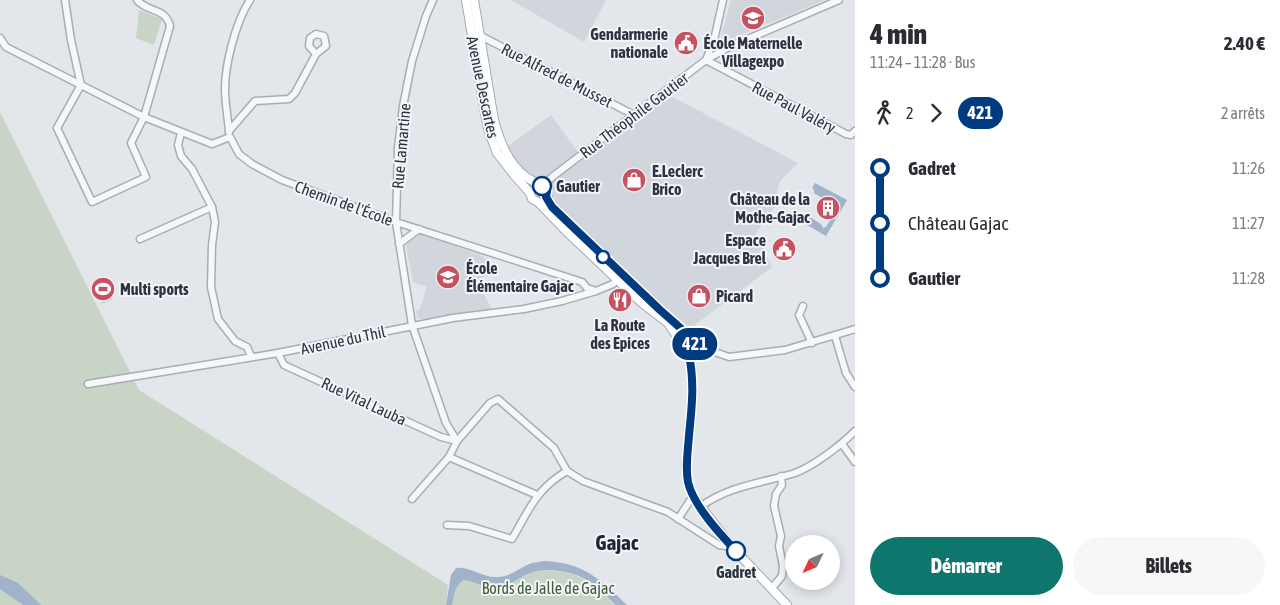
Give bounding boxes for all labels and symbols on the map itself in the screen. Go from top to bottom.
school or university icon: École Maternelle Villagexpo [740,5,766,31]
place label: Gendarmerie nationale [590,25,668,61]
public building icon: Gendarmerie nationale [673,30,699,56]
street label: Avenue Descartes [463,34,503,140]
place label: École Maternelle Villagexpo [704,34,803,70]
street label: Rue Alfred de Musset [499,39,616,111]
street label: Rue Théophile Gautier [576,68,692,162]
street label: Rue Paul Valéry [749,78,839,138]
street label: Rue Lamartine [388,103,414,189]
place label: E.Leclerc Brico [652,162,703,198]
shop icon: E.Leclerc Brico [621,167,647,193]
marker: Gautier [532,176,552,196]
street label: Chemin de l'École [293,177,395,229]
place label: Gautier [556,177,600,195]
place label: Château de la Mothe-Gajac [730,190,810,226]
building icon: Château de la Mothe-Gajac [815,195,841,221]
place label: Espace Jacques Brel [692,231,767,267]
public building icon: Espace Jacques Brel [771,236,797,262]
unlabelled marker [596,250,610,264]
place label: École Élémentaire Gajac [466,259,574,295]
school or university icon: École Élémentaire Gajac [435,264,461,290]
sports icon: Multi sports [90,276,116,302]
place label: Multi sports [120,280,189,298]
shop icon: Picard [686,283,712,309]
restaurant icon: La Route des Epices [607,287,633,313]
place label: Picard [716,287,753,305]
place label: La Route des Epices [590,316,650,352]
street label: Avenue du Thil [299,322,388,358]
line badge: 421 [666,328,724,360]
street label: Rue Vital Lauba [319,373,409,429]
district label: Gajac [595,530,639,554]
north arrow [785,535,840,590]
marker: Gadret [726,541,746,561]
place label: Gadret [716,563,756,581]
park label: Bords de Jalle de Gajac [482,579,614,598]

